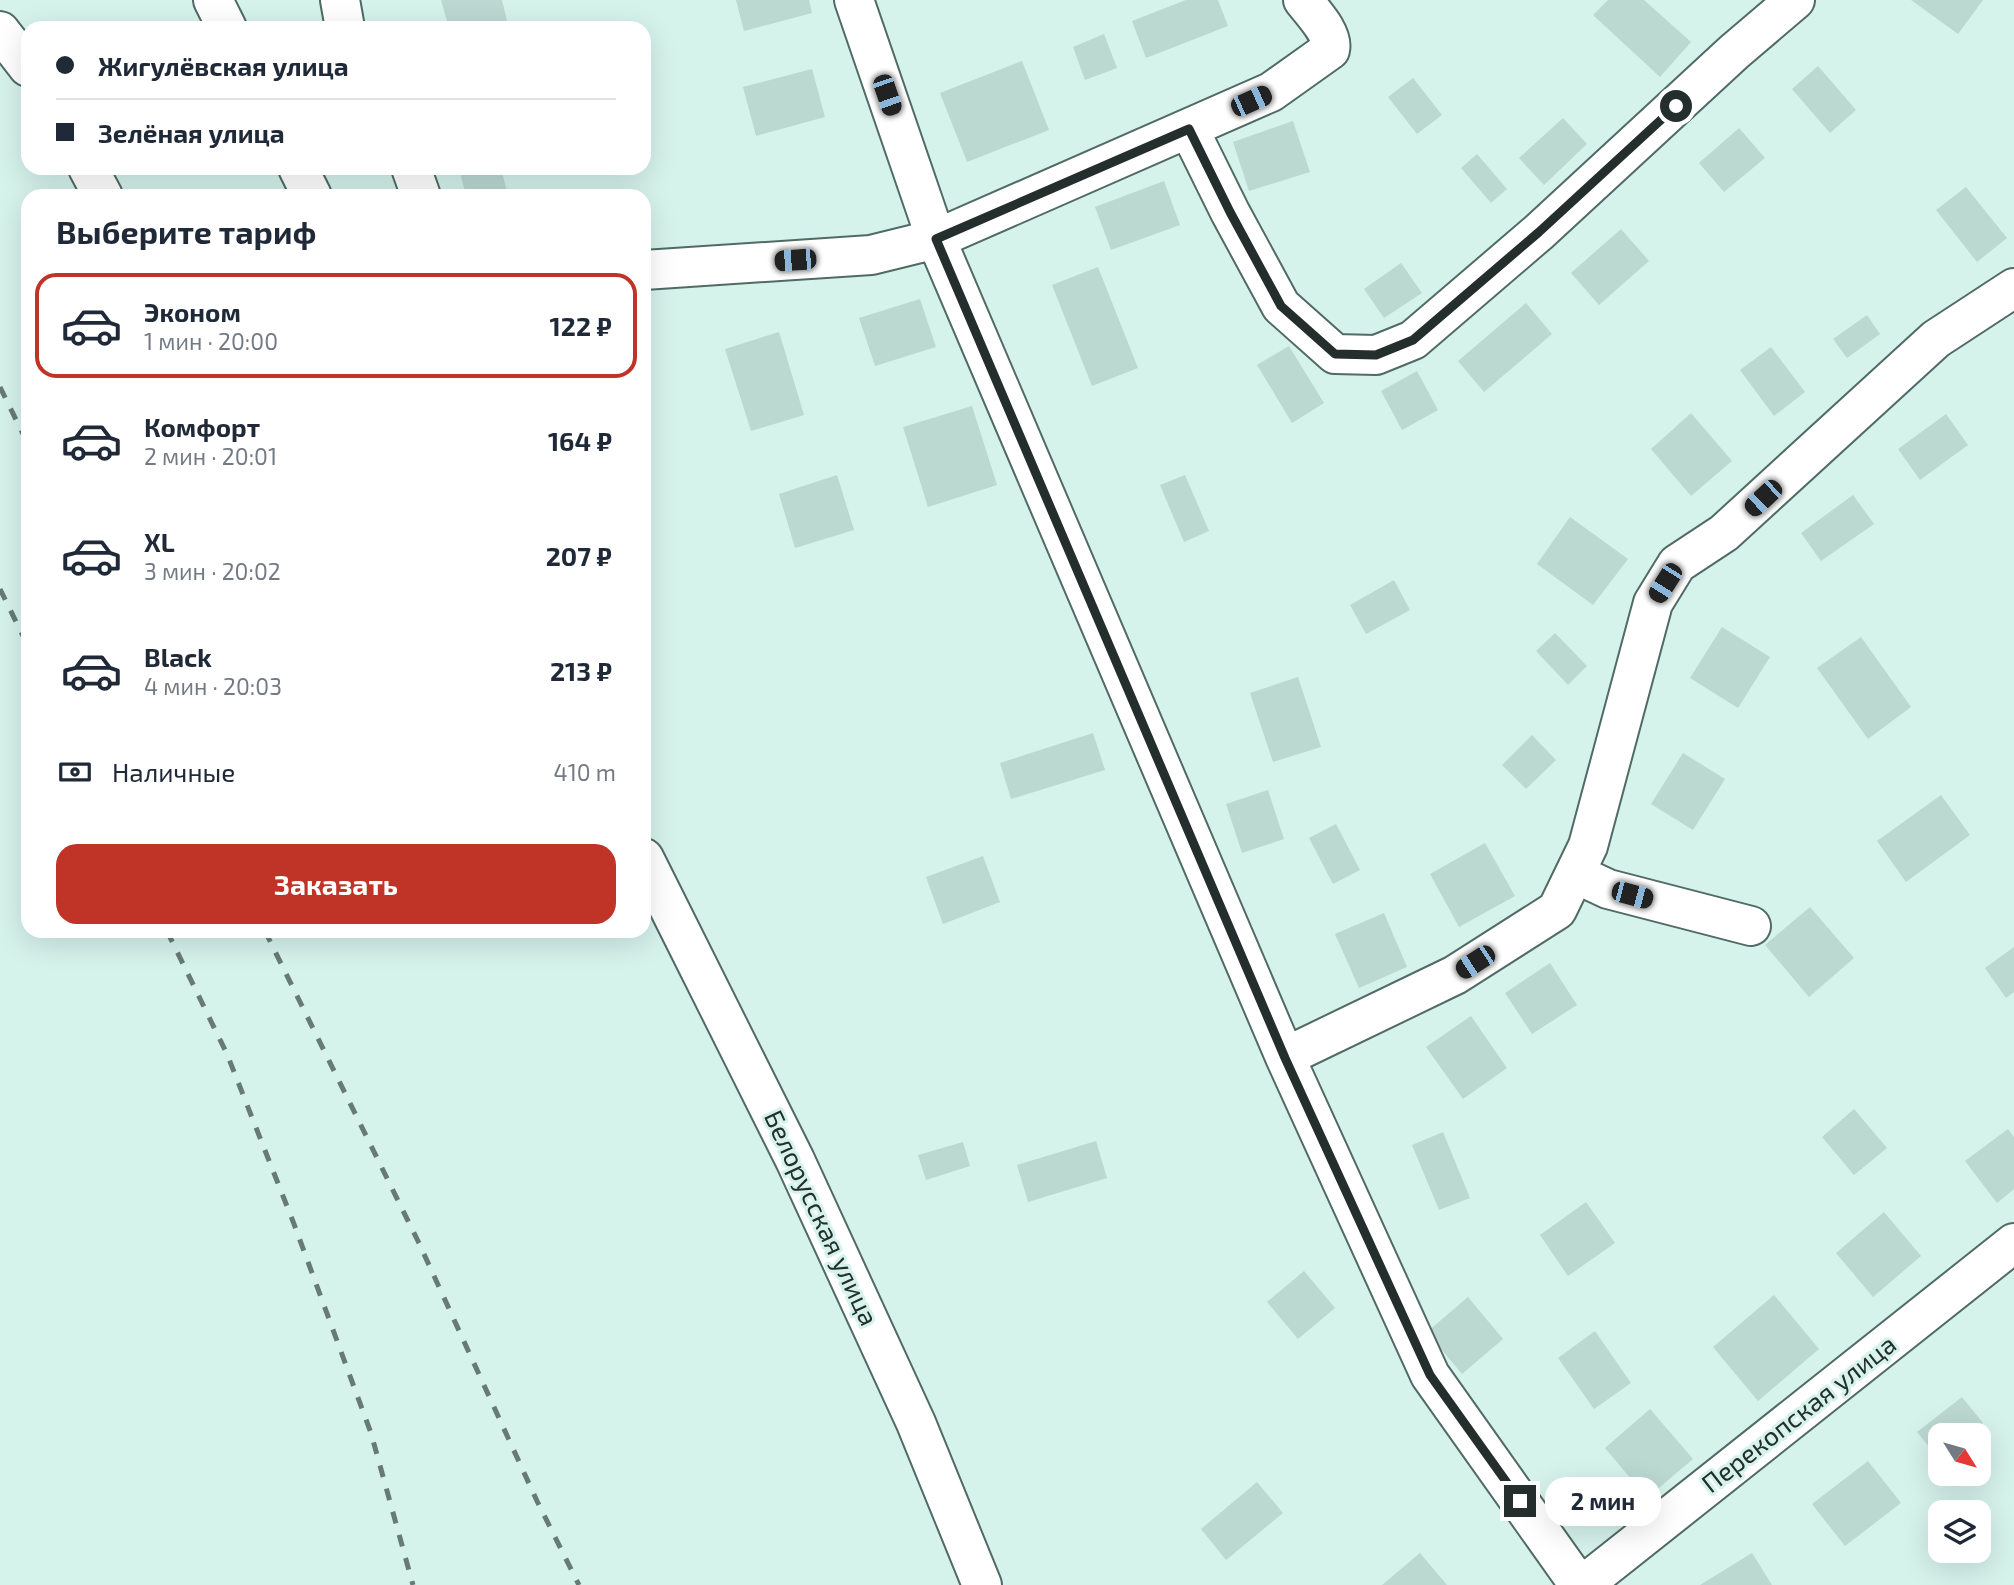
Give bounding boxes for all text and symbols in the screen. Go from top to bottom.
text: Жигулёвская улица [98,50,349,81]
car [871,72,904,118]
car [1228,83,1275,119]
route start [1660,90,1692,122]
text: Зелёная улица [98,117,285,148]
text: Выберите тариф [56,212,316,250]
car [774,248,817,272]
icon: car [60,294,123,357]
text: Эконом [144,296,241,327]
text: 122 ₽ [550,310,612,341]
text: 1 мин · 20:00 [144,327,278,355]
icon: car [60,409,123,472]
text: Комфорт [144,411,260,442]
text: 164 ₽ [548,425,612,456]
text: 2 мин · 20:01 [144,442,277,470]
car [1741,476,1786,520]
icon: car [60,524,123,587]
text: XL [144,526,175,557]
text: 207 ₽ [546,540,612,571]
text: 3 мин · 20:02 [144,557,281,585]
car [1645,560,1686,606]
icon: car [60,639,123,702]
text: Black [144,641,212,672]
text: 213 ₽ [550,655,612,686]
text: 4 мин · 20:03 [144,672,282,700]
icon: cash [56,753,94,791]
text: Наличные [112,756,235,787]
text: 410 m [554,758,616,786]
button: Заказать [56,844,616,924]
car [1609,879,1656,911]
car [1452,942,1499,982]
street label: Белорусская улица [758,1105,886,1330]
street label: Перекопская улица [1695,1327,1902,1499]
north arrow [1928,1423,1992,1486]
map controls [1928,1423,1991,1563]
callout: 2 мин [1544,1476,1660,1526]
route end [1504,1485,1536,1517]
text: 2 мин [1571,1487,1635,1515]
button: layers [1928,1500,1991,1563]

